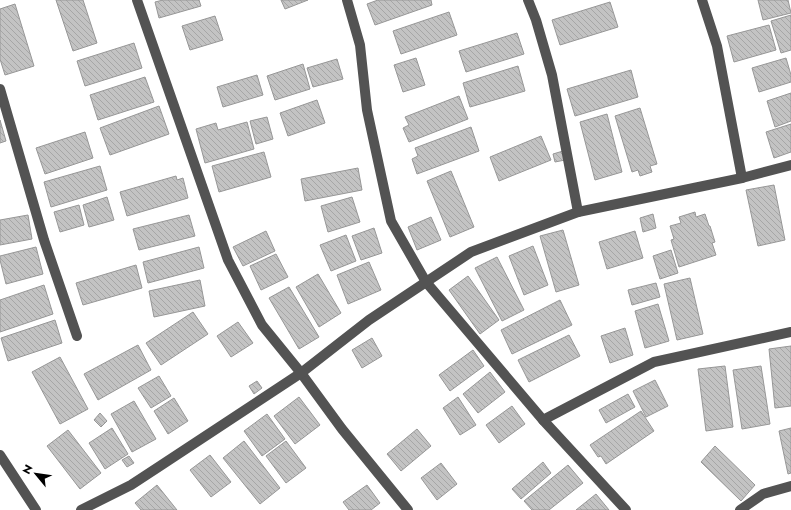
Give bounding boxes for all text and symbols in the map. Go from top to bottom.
north arrow [16,454,56,494]
text: N [18,461,36,477]

